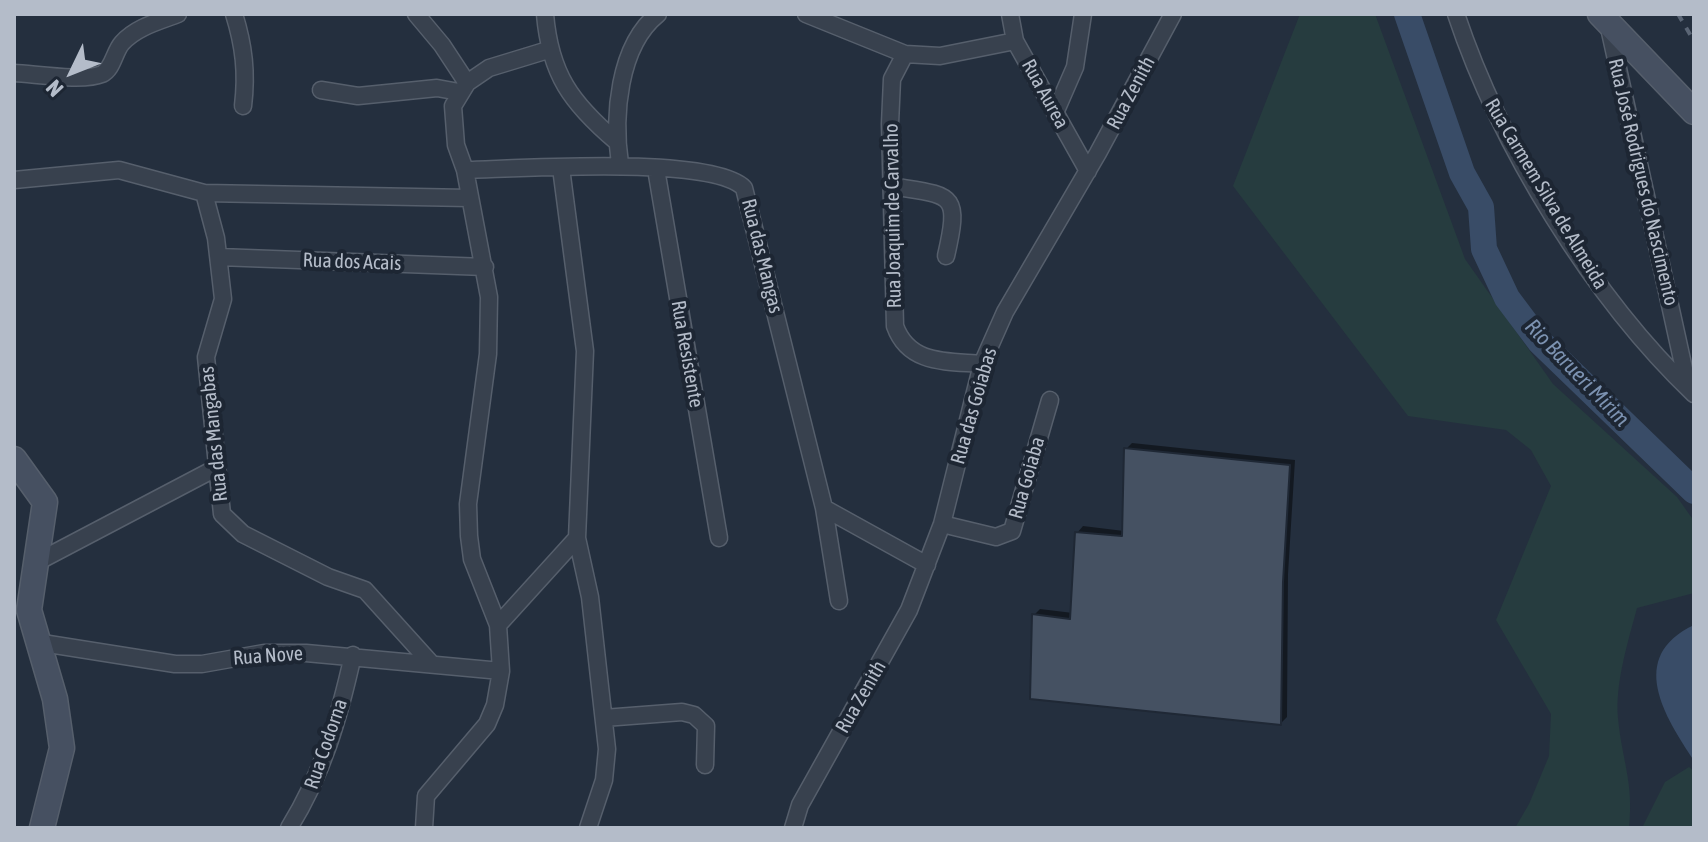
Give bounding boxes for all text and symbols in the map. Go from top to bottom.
north arrow [32,32,112,112]
street label: Rua Zenith [1102,52,1160,134]
street label: Rua Aurea [1016,55,1074,133]
street label: Rua José Rodrigues do Nascimento [1603,56,1683,308]
text: N [41,75,68,102]
street label: Rua Carmem Silva de Almeida [1480,94,1612,294]
street label: Rua Joaquim de Carvalho [879,123,907,309]
street label: Rua das Mangas [736,196,788,316]
street label: Rua dos Acais [302,248,402,276]
street label: Rua Resistente [666,299,708,409]
water label: Rio Barueri Mirim [1519,314,1635,432]
street label: Rua das Goiabas [946,345,1002,467]
street label: Rua das Mangabas [195,365,233,503]
street label: Rua Goiaba [1004,434,1050,522]
street label: Rua Nove [232,642,304,670]
street label: Rua Zenith [831,657,891,737]
street label: Rua Codorna [299,696,353,792]

